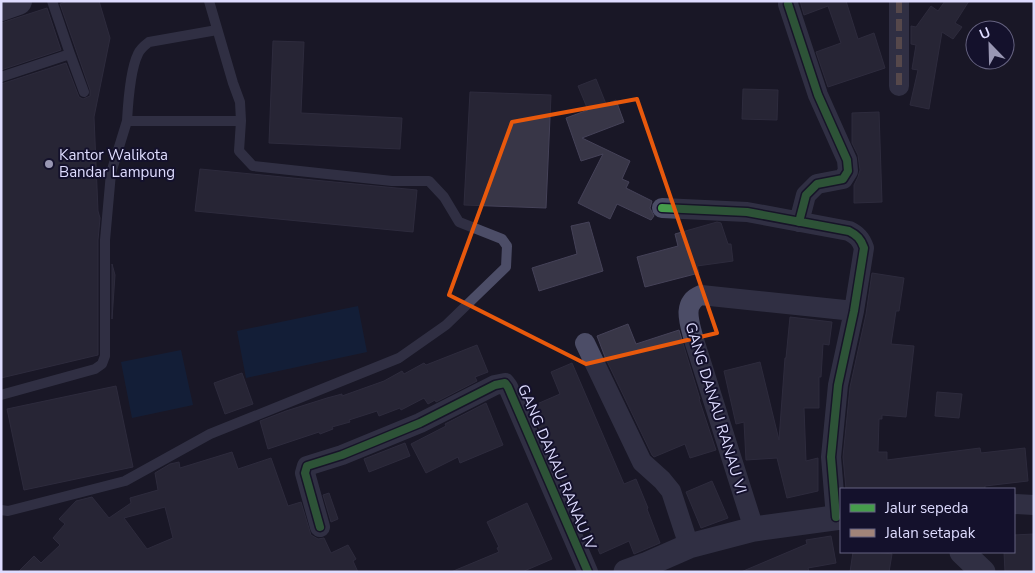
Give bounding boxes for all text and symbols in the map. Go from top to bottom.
north arrow [965,20,1015,70]
text: U [977,23,994,44]
place label: Kantor Walikota Bandar Lampung [59,145,175,182]
marker: Kantor Walikota Bandar Lampung [43,158,55,170]
street label: GANG DANAU RANAU VI [680,320,752,496]
street label: GANG DANAU RANAU IV [513,381,601,553]
legend [840,488,1015,553]
text: Jalur sepeda [884,498,969,518]
text: Jalan setapak [884,523,976,543]

